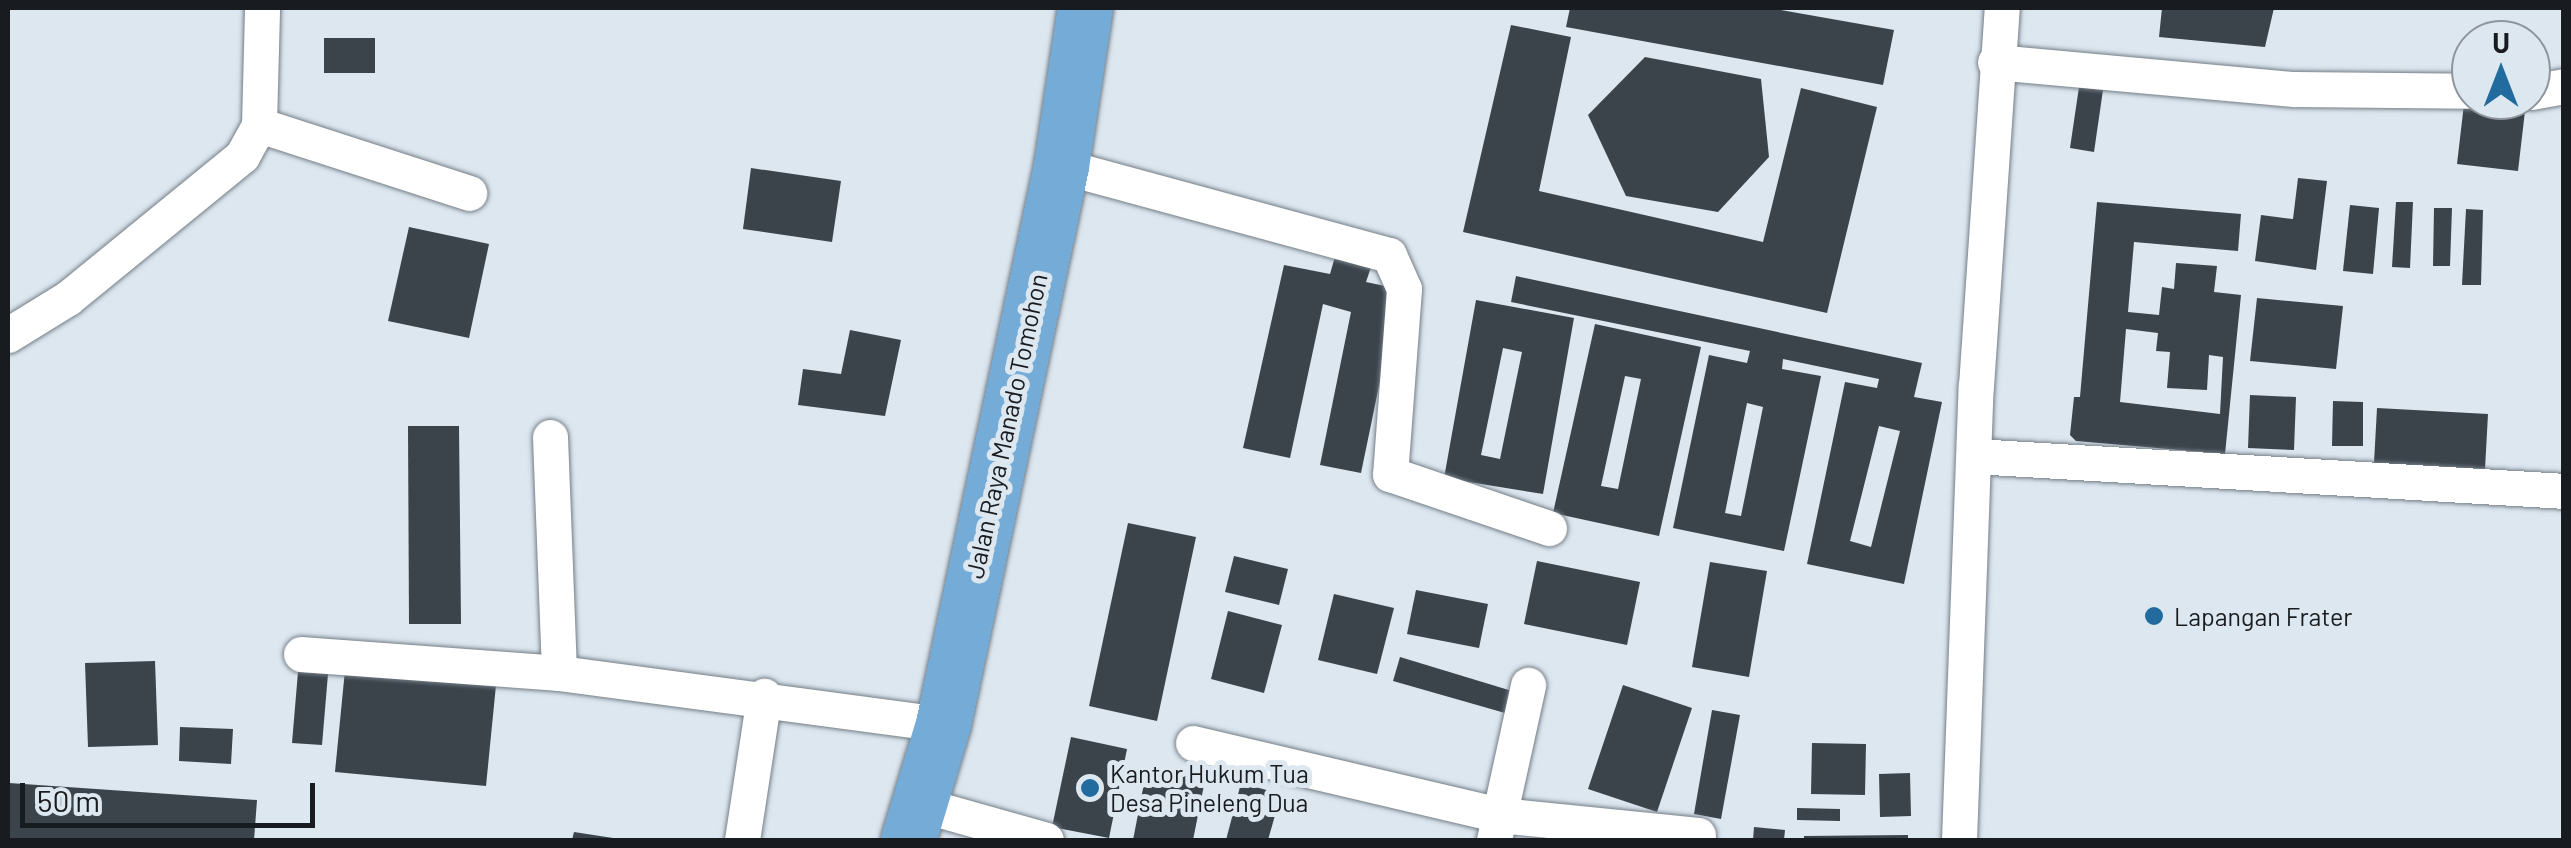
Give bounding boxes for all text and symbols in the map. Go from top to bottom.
north arrow [2451,20,2551,120]
text: U [2492,25,2510,59]
street label: Jalan Raya Manado Tomohon [959,271,1053,581]
place label: Lapangan Frater [2174,601,2352,631]
marker: Lapangan Frater [2143,605,2165,627]
place label: Kantor Hukum Tua Desa Pineleng Dua [1110,759,1309,818]
scale bar [25,763,320,825]
marker: Kantor Hukum Tua Desa Pineleng Dua [1079,777,1101,799]
text: 50 m [37,782,100,818]

